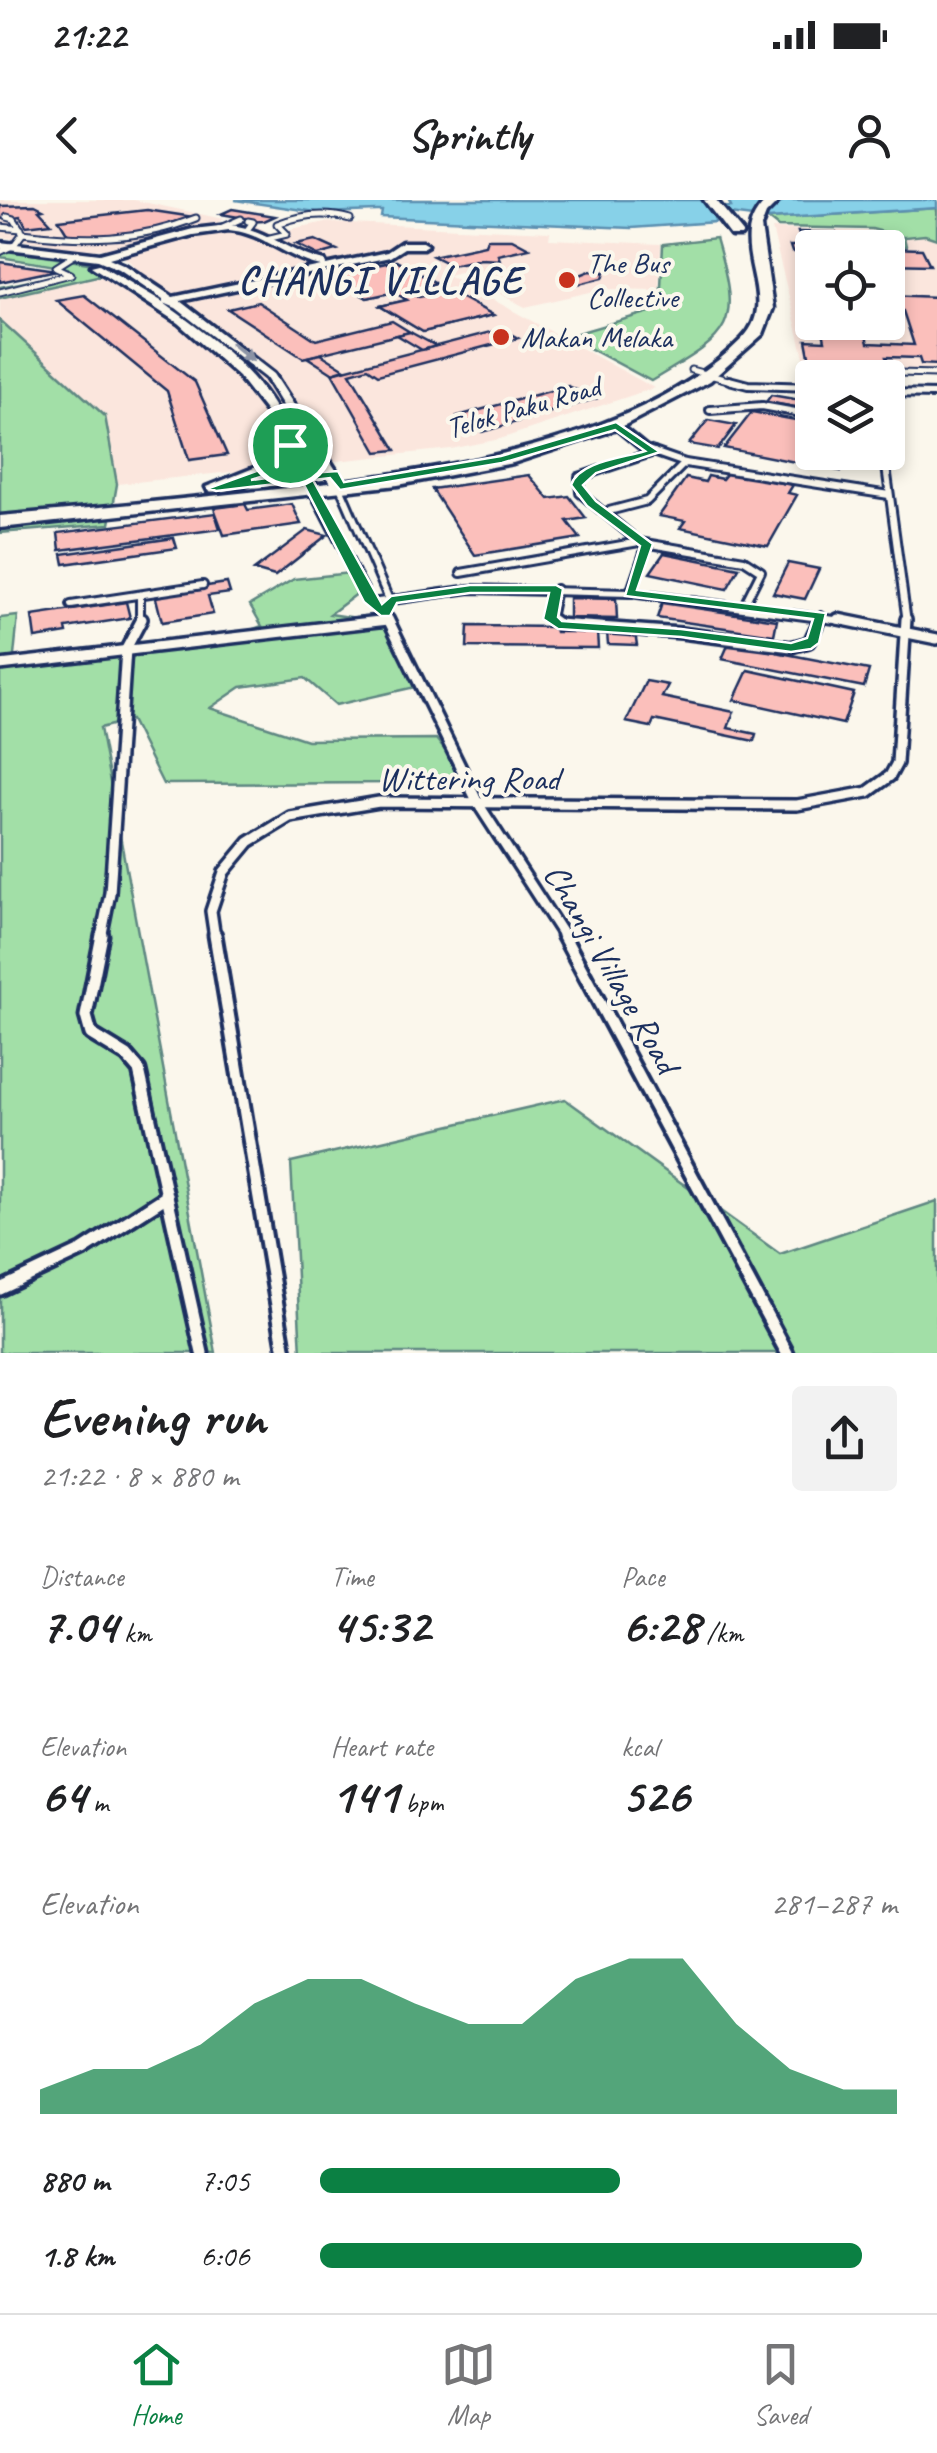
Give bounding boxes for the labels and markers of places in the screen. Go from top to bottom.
place label: The Bus Collective [587,244,680,316]
marker: The Bus Collective [556,269,578,291]
place label: Makan Melaka [521,318,674,356]
marker: Makan Melaka [490,326,512,348]
pin [248,403,333,488]

